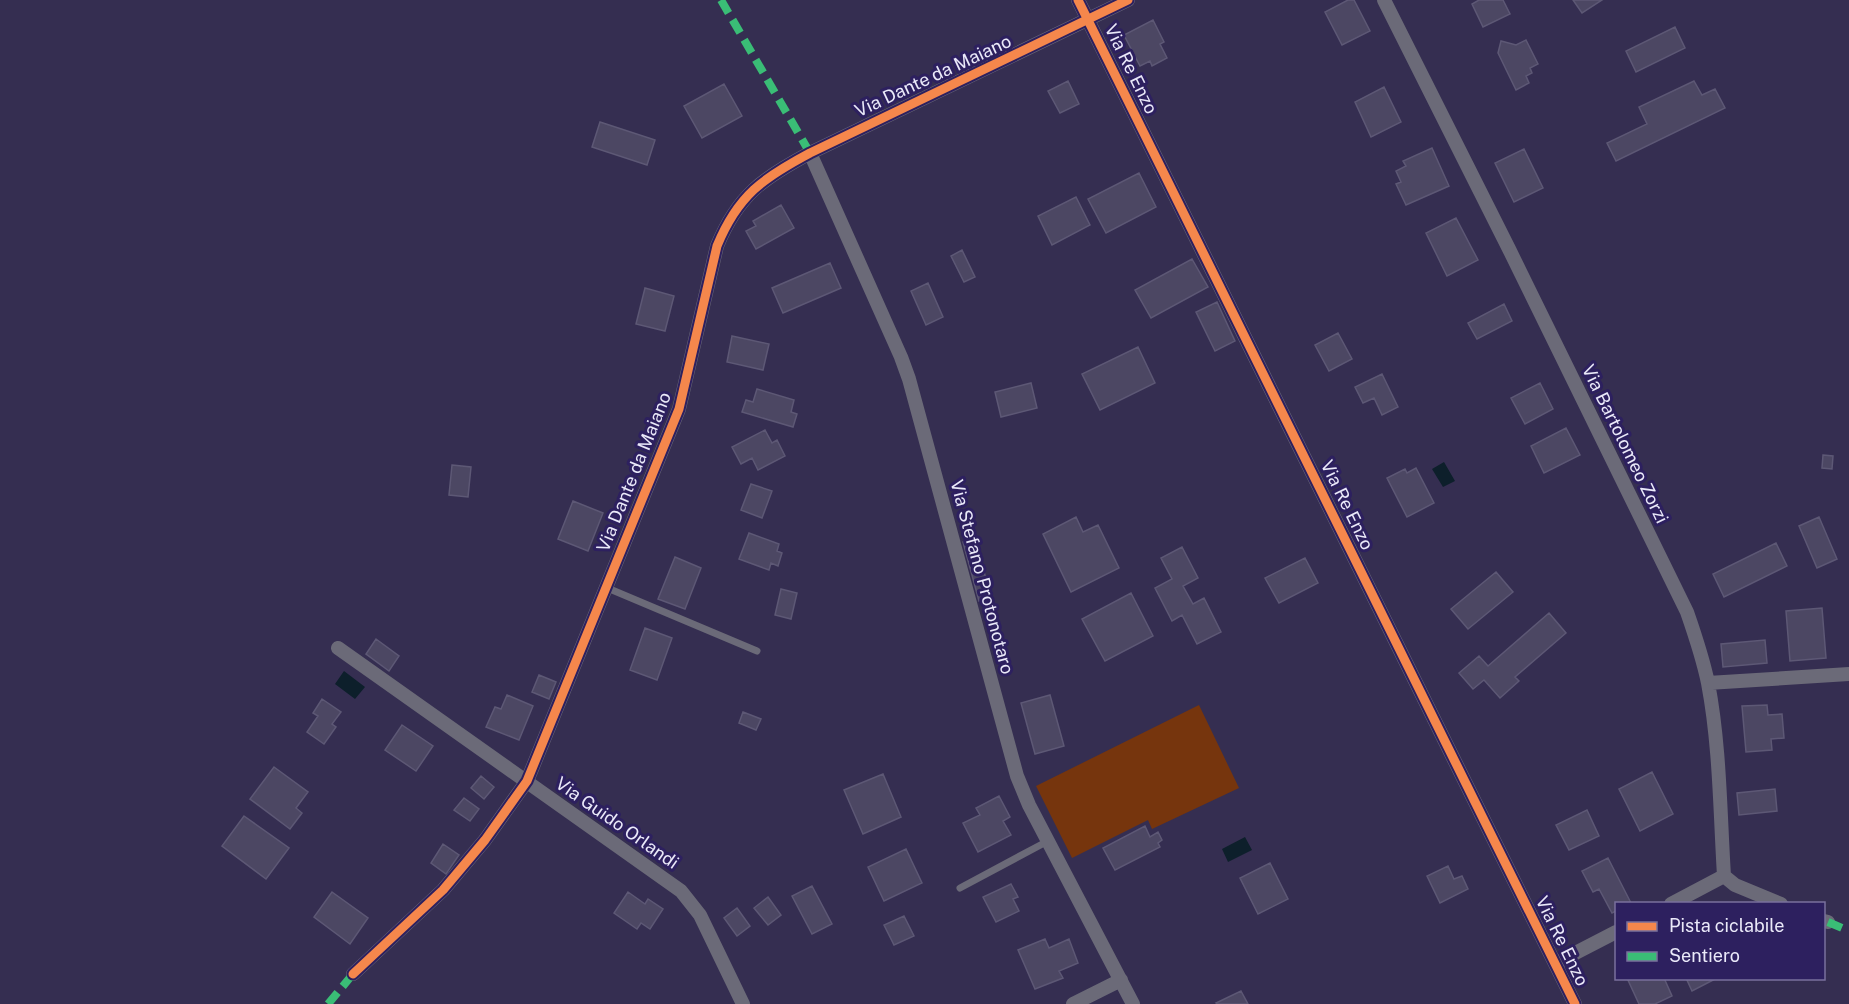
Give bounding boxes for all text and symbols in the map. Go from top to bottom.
street label: Via Re Enzo [1101,20,1162,117]
street label: Via Dante da Maiano [851,30,1014,121]
street label: Via Bartolomeo Zorzi [1578,361,1673,526]
street label: Via Dante da Maiano [592,389,675,555]
street label: Via Re Enzo [1317,456,1378,553]
street label: Via Stefano Protonotaro [946,477,1019,676]
street label: Via Guido Orlandi [552,772,683,873]
street label: Via Re Enzo [1532,892,1593,989]
legend [1615,902,1825,980]
text: Pista ciclabile [1669,915,1784,936]
text: Sentiero [1669,945,1740,966]

